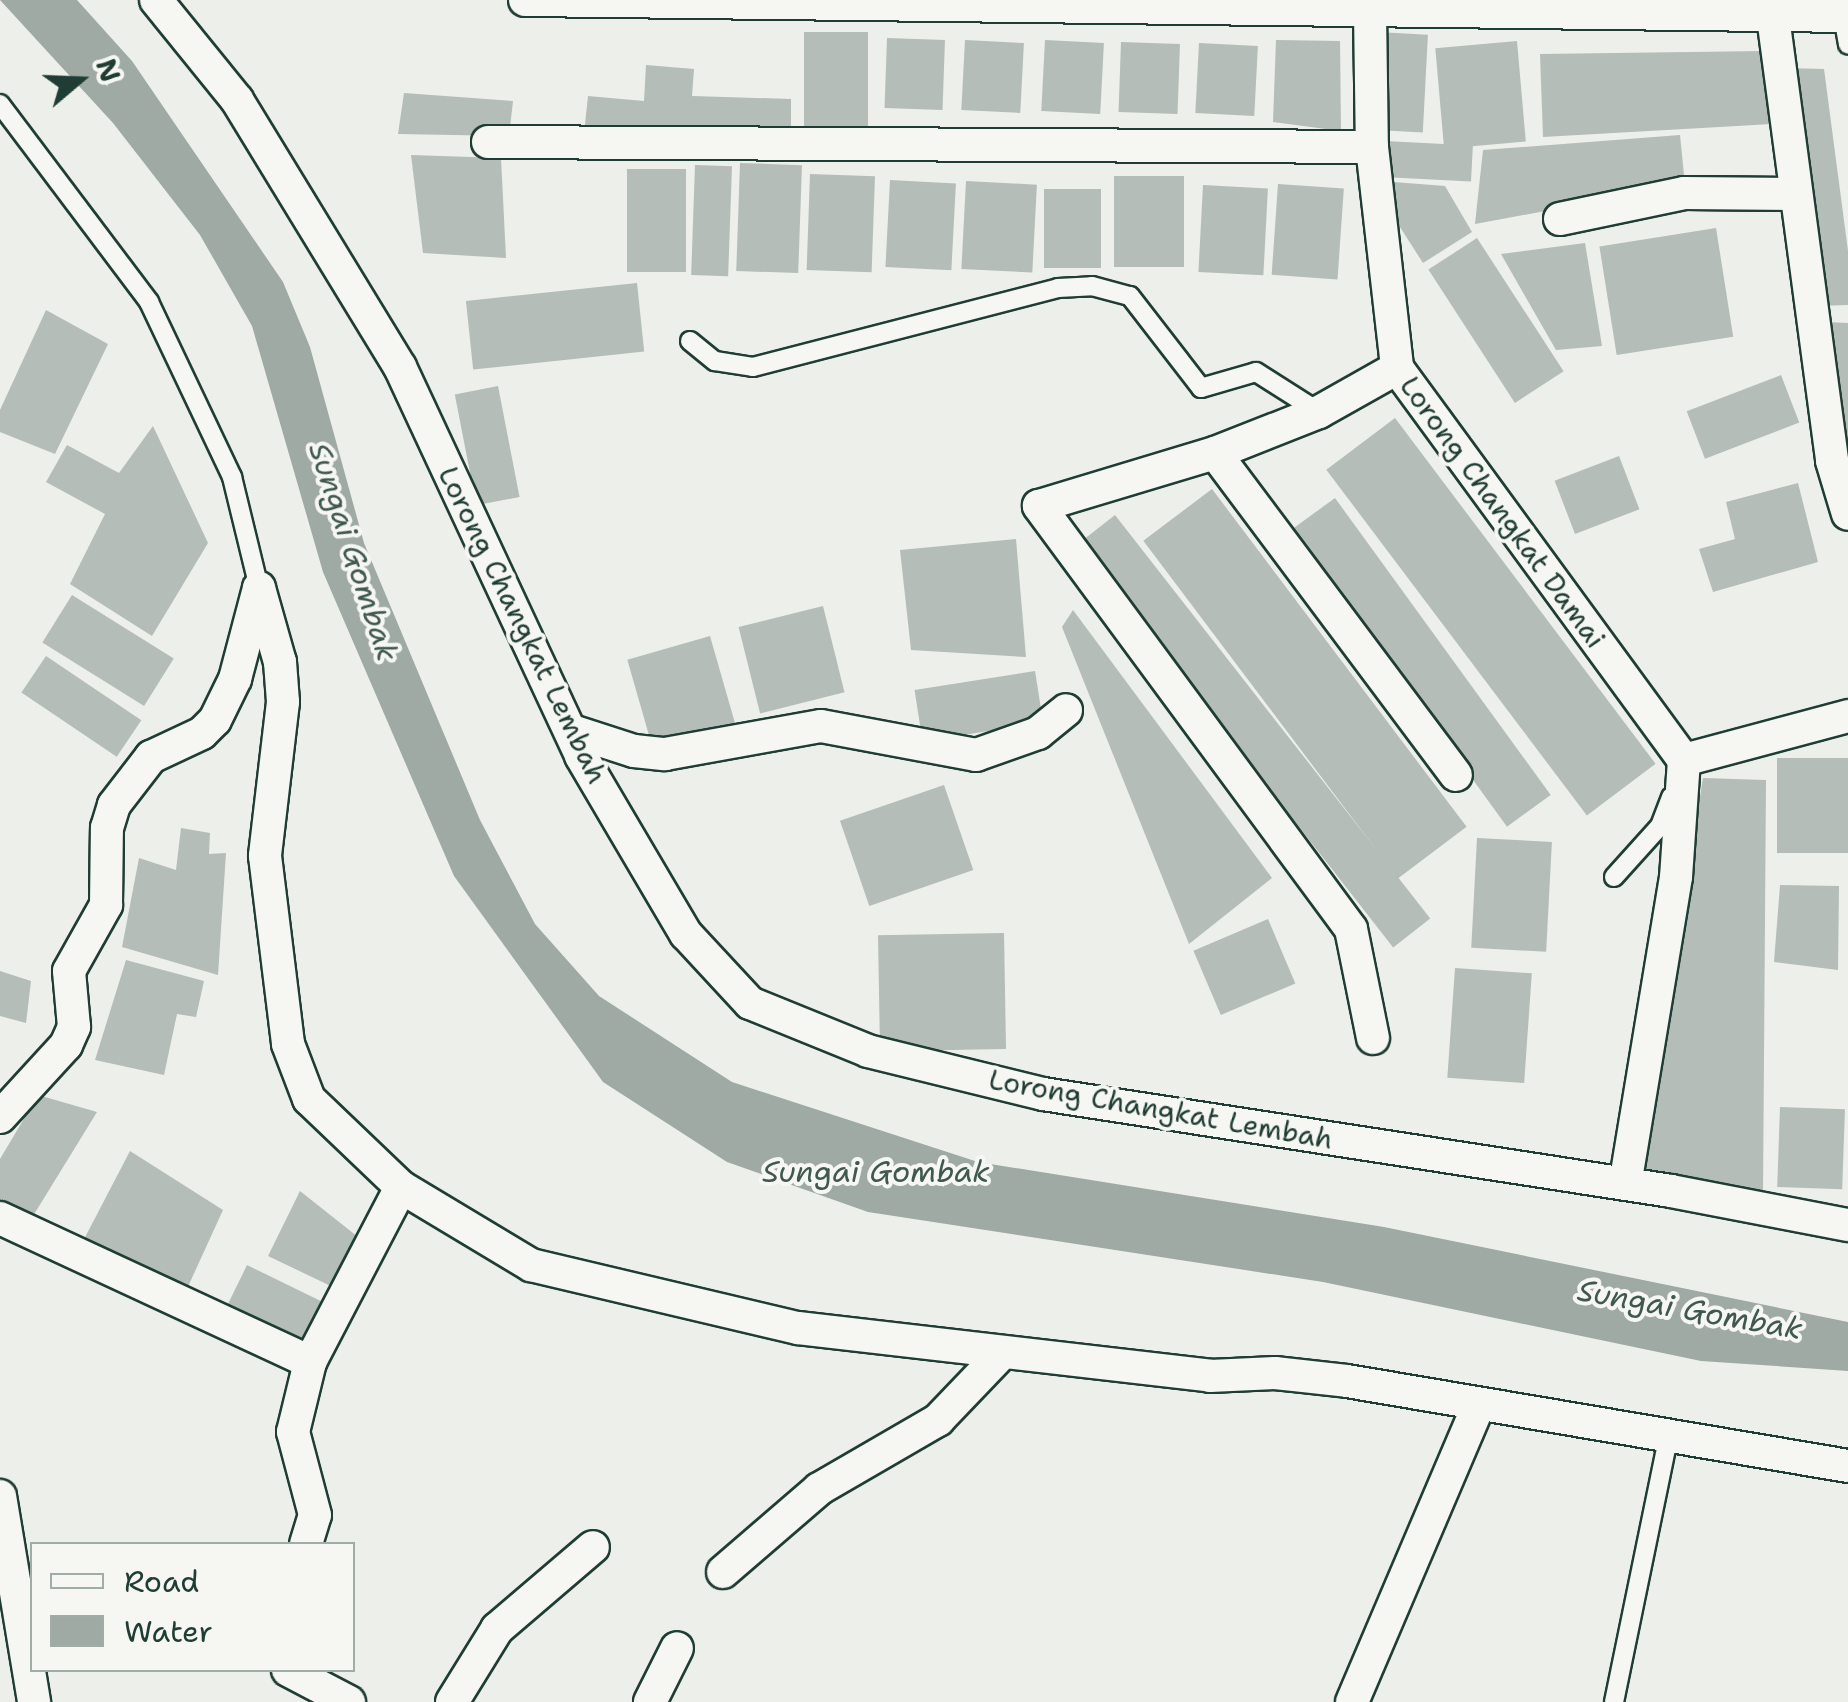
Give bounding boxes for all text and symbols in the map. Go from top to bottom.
north arrow [30,30,130,130]
text: N [87,54,130,87]
street label: Lorong Changkat Damai [1393,370,1613,654]
water label: Sungai Gombak [301,438,405,666]
street label: Lorong Changkat Lembah [431,461,615,789]
street label: Lorong Changkat Lembah [986,1062,1336,1156]
water label: Sungai Gombak [762,1154,990,1190]
water label: Sungai Gombak [1575,1273,1805,1347]
legend [30,1542,355,1672]
text: Road [124,1561,199,1602]
text: Water [124,1611,213,1652]

